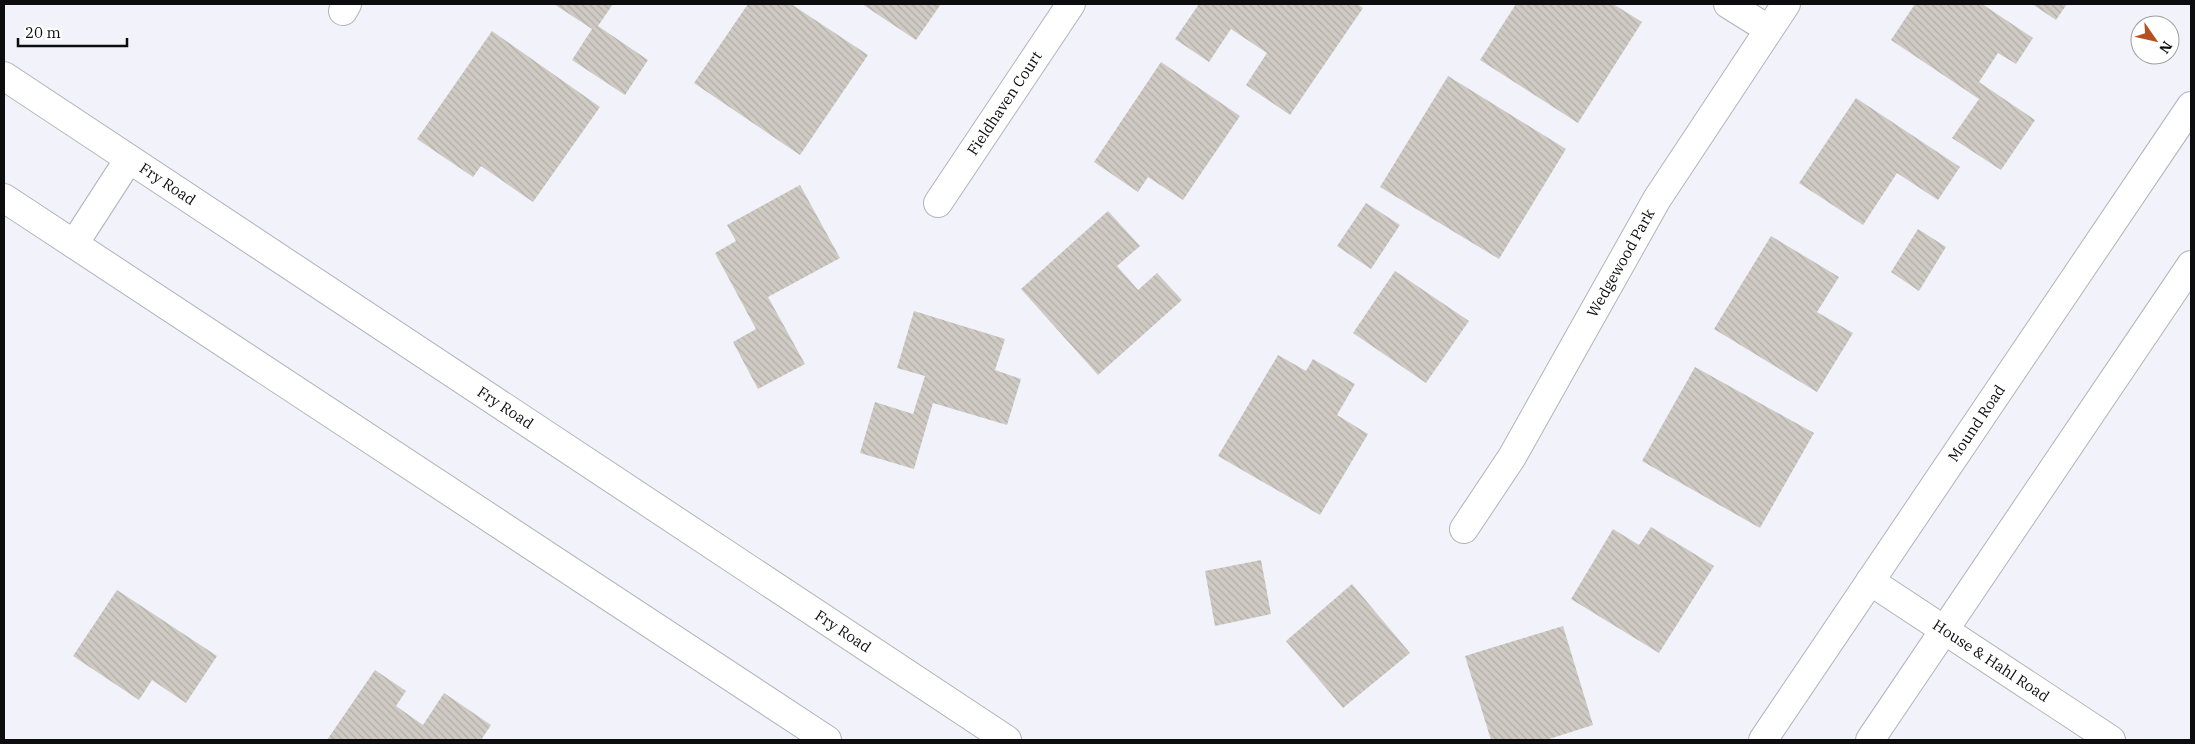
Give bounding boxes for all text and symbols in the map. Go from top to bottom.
scale bar [18,15,126,47]
north arrow [2130,15,2180,65]
text: 20 m [25,23,61,42]
text: N [2155,38,2176,57]
street label: Fieldhaven Court [963,47,1046,159]
street label: Fry Road [136,158,199,209]
street label: Wedgewood Park [1583,205,1659,320]
street label: Mound Road [1944,381,2009,465]
street label: Fry Road [474,382,537,433]
street label: Fry Road [811,605,875,656]
street label: House & Hahl Road [1929,615,2053,706]

